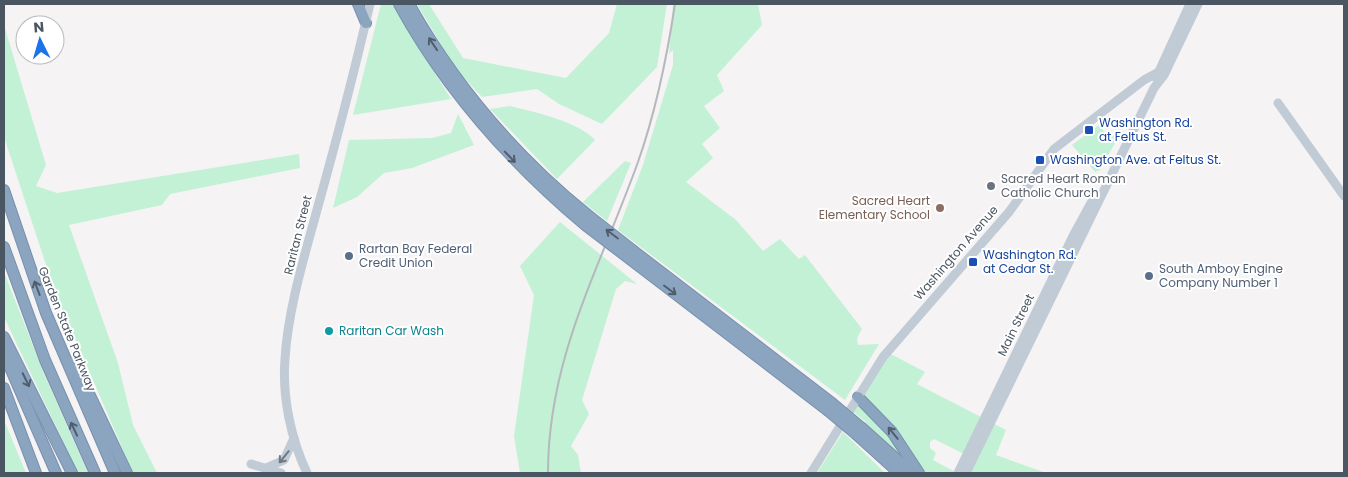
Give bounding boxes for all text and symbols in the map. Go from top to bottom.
north arrow [15,15,65,65]
text: N [33,17,45,37]
one-way arrow [428,37,439,51]
place label: Washington Rd. at Feltus St. [1099,114,1192,145]
marker: Washington Rd. at Feltus St. [1083,124,1095,136]
one-way arrow [504,150,516,163]
place label: Washington Ave. at Feltus St. [1050,151,1221,168]
marker: Washington Ave. at Feltus St. [1034,154,1046,166]
place label: Sacred Heart Roman Catholic Church [1001,170,1126,201]
marker: Sacred Heart Roman Catholic Church [985,180,997,192]
place label: Sacred Heart Elementary School [819,192,930,223]
street label: Raritan Street [279,193,316,276]
street label: Washington Avenue [910,202,1002,304]
marker: Sacred Heart Elementary School [934,202,946,214]
one-way arrow [606,229,619,240]
place label: Rartan Bay Federal Credit Union [359,240,472,271]
place label: Washington Rd. at Cedar St. [983,246,1076,277]
marker: Rartan Bay Federal Credit Union [343,250,355,262]
marker: Washington Rd. at Cedar St. [967,256,979,268]
place label: South Amboy Engine Company Number 1 [1159,260,1283,291]
street label: Garden State Parkway [35,264,100,394]
marker: South Amboy Engine Company Number 1 [1143,270,1155,282]
one-way arrow [32,281,41,296]
one-way arrow [663,285,677,295]
street label: Main Street [993,291,1038,359]
place label: Raritan Car Wash [339,322,444,339]
marker: Raritan Car Wash [323,325,335,337]
one-way arrow [22,372,32,387]
one-way arrow [69,422,79,437]
one-way arrow [887,426,898,439]
one-way arrow [279,450,289,464]

